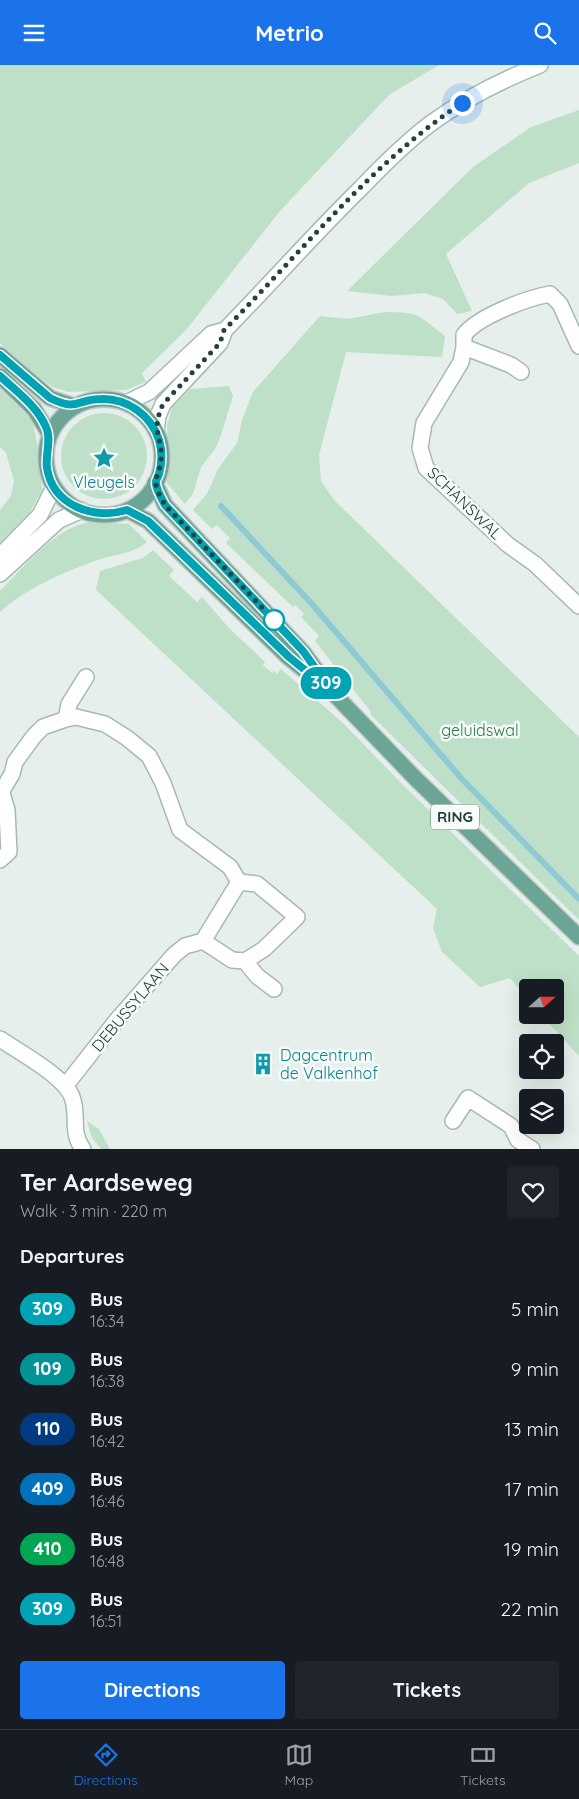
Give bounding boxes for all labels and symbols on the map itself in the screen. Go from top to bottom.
your location [450,91,475,116]
place icon: Vleugels [91,445,117,471]
street label: SCHANSWAL [424,462,507,544]
place label: Vleugels [73,472,135,492]
unlabelled marker [263,609,285,631]
line badge: 309 [297,667,355,699]
park label: geluidswal [441,720,519,740]
road number: RING [431,805,479,829]
street label: DEBUSSYLAAN [87,959,173,1055]
north arrow [519,979,564,1024]
place label: Dagcentrum de Valkenhof [280,1045,378,1083]
building icon: Dagcentrum de Valkenhof [250,1051,276,1077]

